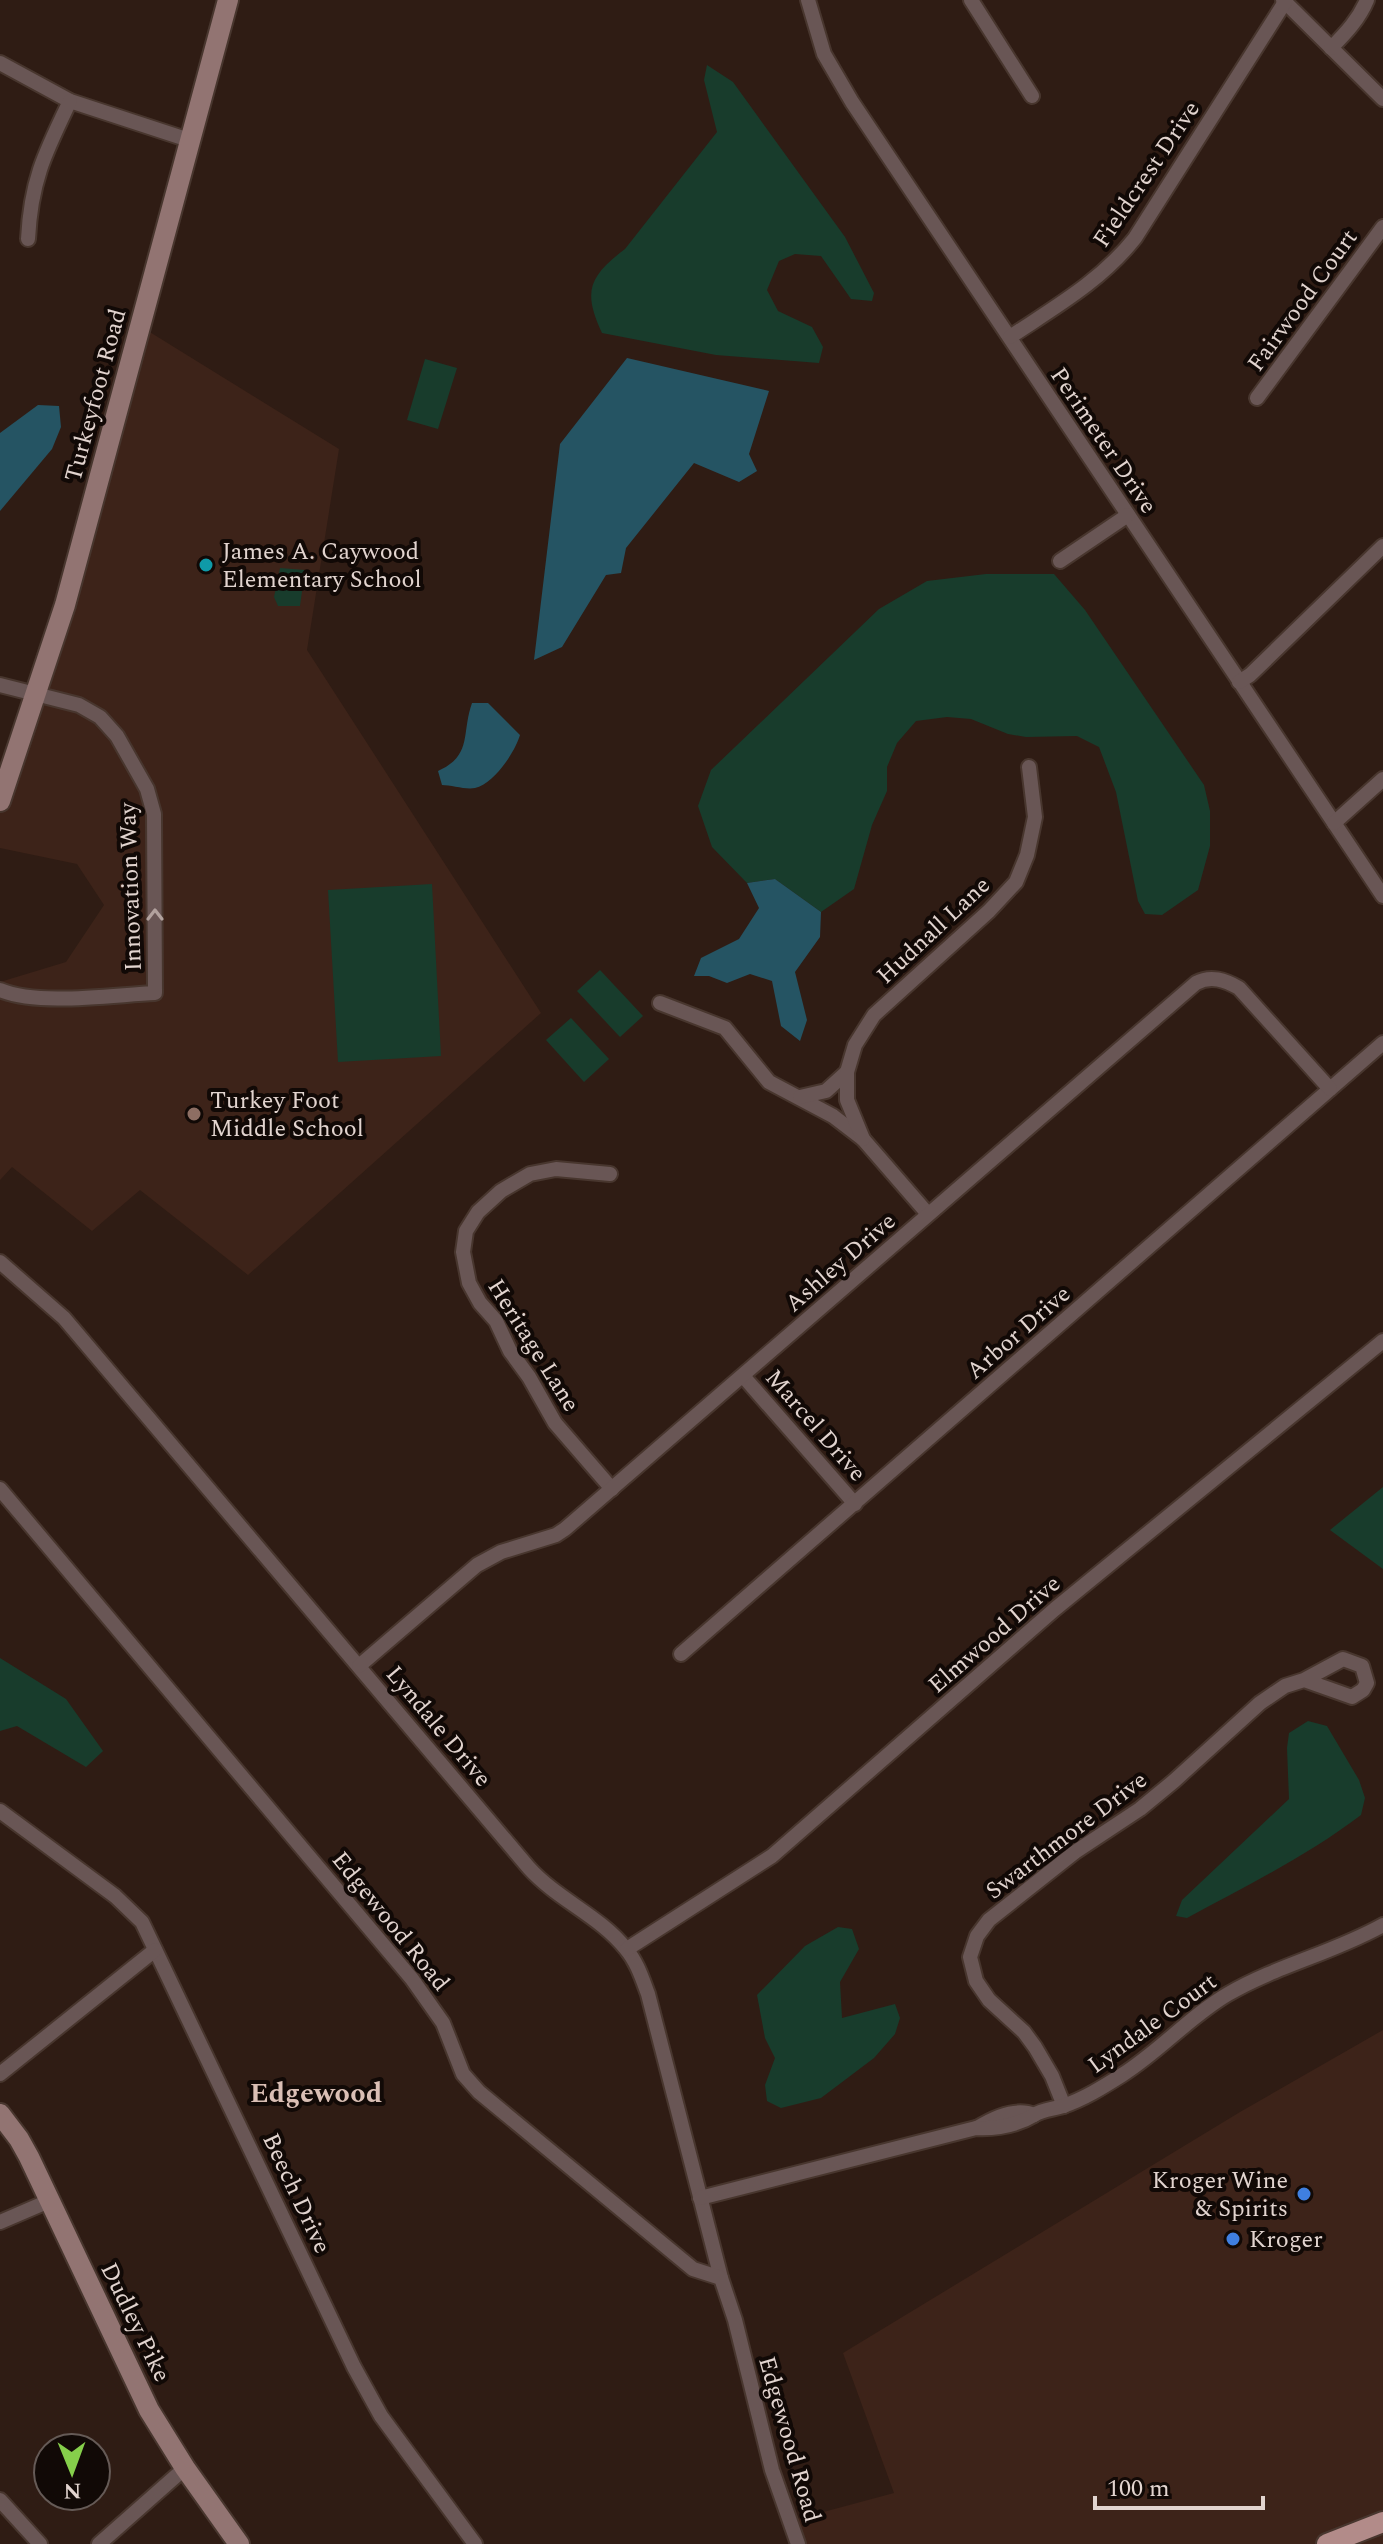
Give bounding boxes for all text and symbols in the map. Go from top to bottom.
street label: Fieldcrest Drive [1084,94,1209,255]
street label: Fairwood Court [1239,222,1367,379]
street label: Turkeyfoot Road [56,305,136,486]
street label: Perimeter Drive [1041,360,1166,521]
place label: James A. Caywood Elementary School [222,534,422,598]
marker: James A. Caywood Elementary School [197,556,215,574]
street label: Innovation Way [110,801,152,972]
street label: Hudnall Lane [869,868,999,993]
one-way arrow [146,908,164,921]
place label: Turkey Foot Middle School [210,1083,364,1147]
marker: Turkey Foot Middle School [185,1105,203,1123]
street label: Ashley Drive [777,1204,904,1321]
street label: Heritage Lane [478,1272,588,1419]
street label: Arbor Drive [958,1277,1079,1388]
street label: Marcel Drive [756,1361,875,1490]
street label: Elmwood Drive [920,1567,1069,1703]
street label: Lyndale Drive [377,1658,500,1795]
street label: Swarthmore Drive [978,1763,1155,1909]
street label: Edgewood Road [322,1844,458,2000]
street label: Lyndale Court [1081,1965,1225,2083]
district label: Edgewood [250,2072,382,2115]
street label: Beech Drive [252,2127,340,2260]
place label: Kroger Wine & Spirits [1152,2163,1288,2227]
marker: Kroger Wine & Spirits [1295,2185,1313,2203]
place label: Kroger [1249,2222,1323,2258]
marker: Kroger [1224,2230,1242,2248]
street label: Dudley Pike [91,2257,180,2388]
street label: Edgewood Road [748,2352,830,2527]
north arrow [32,2432,112,2512]
scale bar [1095,2460,1263,2510]
text: 100 m [1107,2471,1170,2507]
text: N [63,2474,82,2507]

